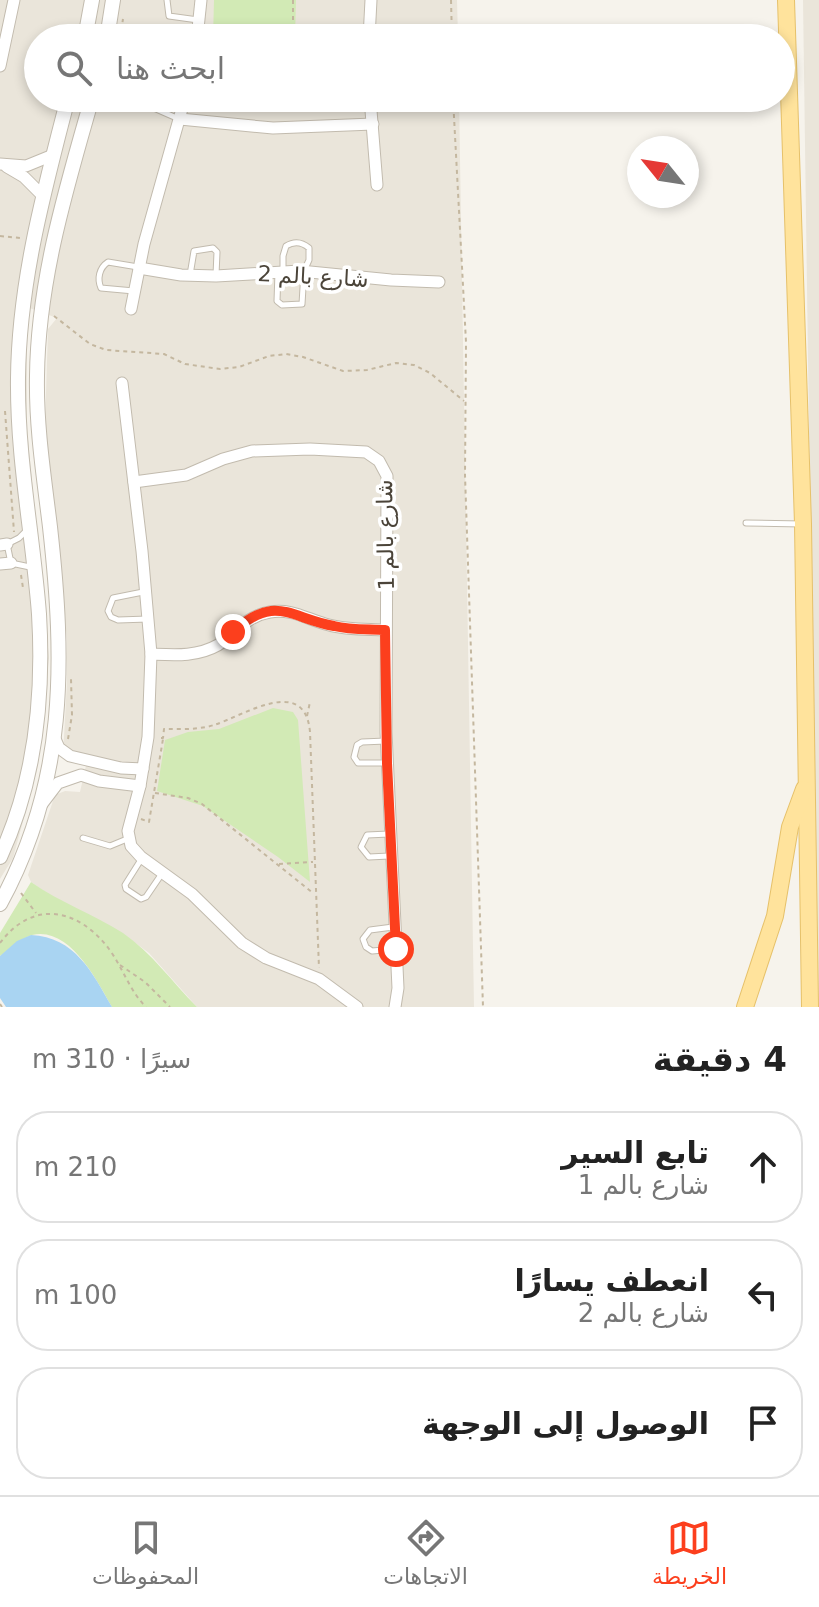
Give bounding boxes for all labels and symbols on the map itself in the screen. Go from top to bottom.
north arrow [627,136,699,208]
street label: شارع بالم 2 [257,261,369,293]
street label: شارع بالم 1 [372,479,400,591]
route end [215,614,251,650]
route start [378,931,414,967]

